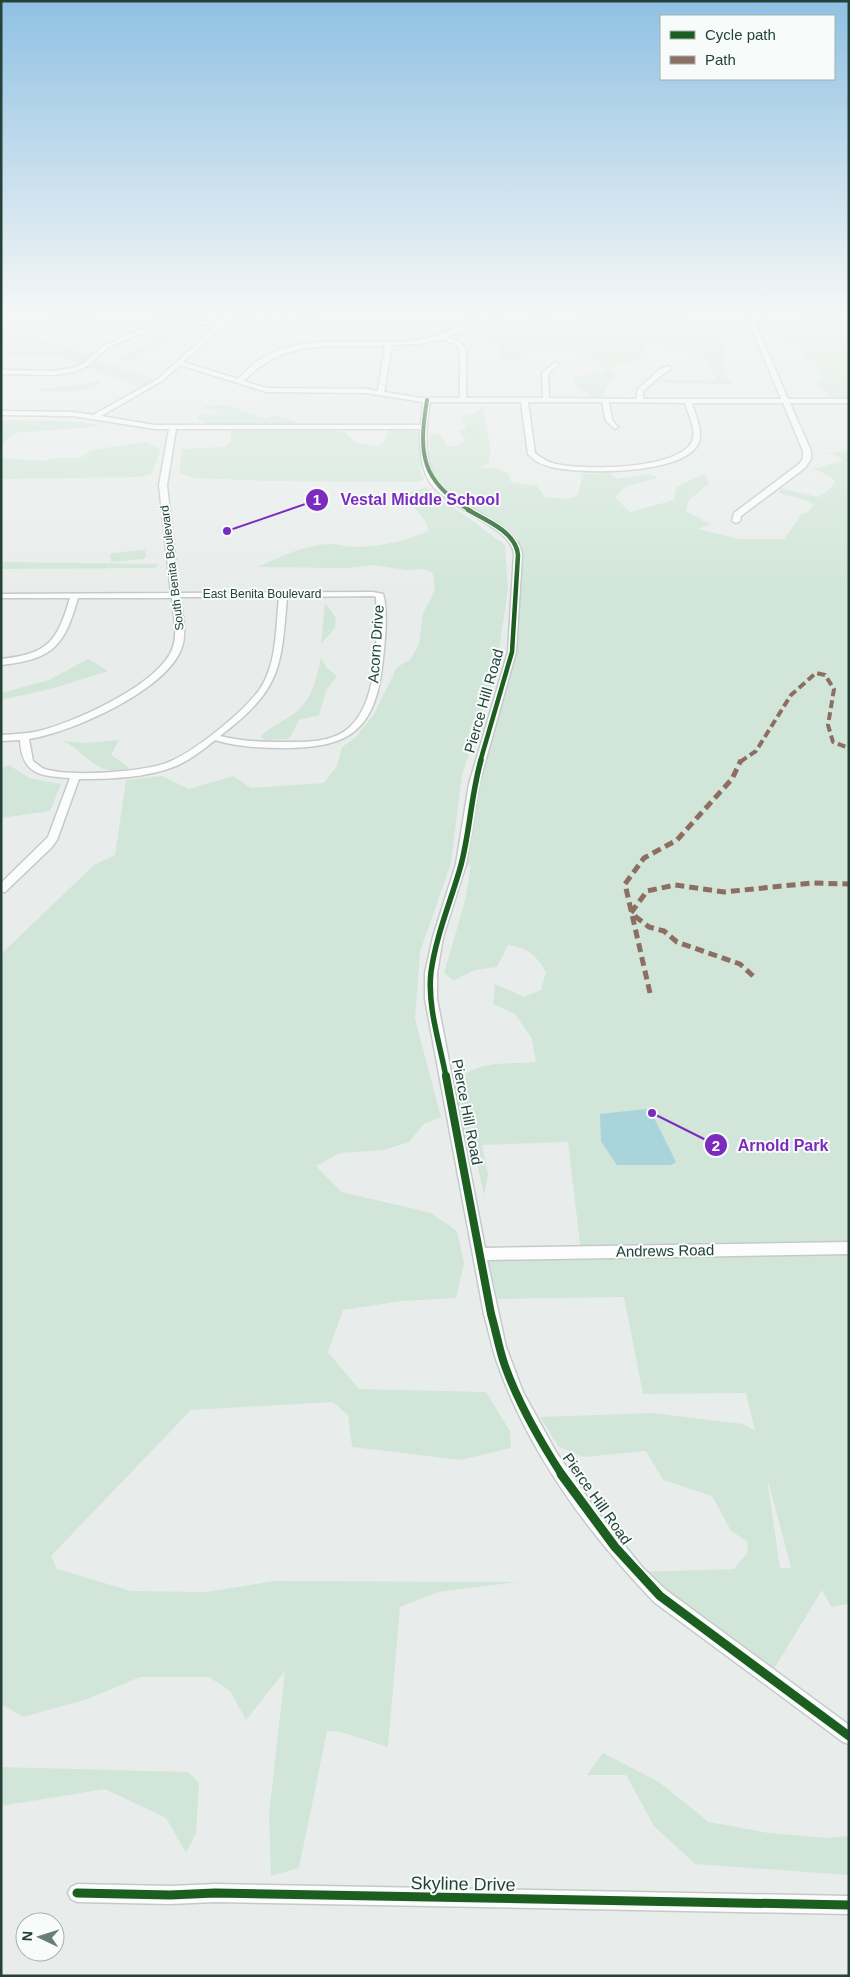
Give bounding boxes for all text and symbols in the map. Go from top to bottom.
legend [660,15,835,80]
text: Cycle path [705,26,776,43]
text: Path [705,51,736,68]
callout: Vestal Middle School [305,484,509,515]
text: 1 [313,491,321,508]
text: Vestal Middle School [340,491,500,508]
street label: South Benita Boulevard [157,505,187,631]
street label: East Benita Boulevard [203,587,321,601]
street label: Acorn Drive [364,604,387,684]
street label: Pierce Hill Road [461,647,507,755]
street label: Pierce Hill Road [449,1057,486,1166]
callout: Arnold Park [703,1130,839,1161]
text: 2 [712,1137,720,1154]
text: Arnold Park [738,1137,828,1154]
street label: Andrews Road [616,1241,714,1260]
street label: Pierce Hill Road [560,1450,635,1548]
street label: Skyline Drive [410,1873,516,1895]
north arrow [15,1912,65,1962]
text: N [19,1930,35,1942]

